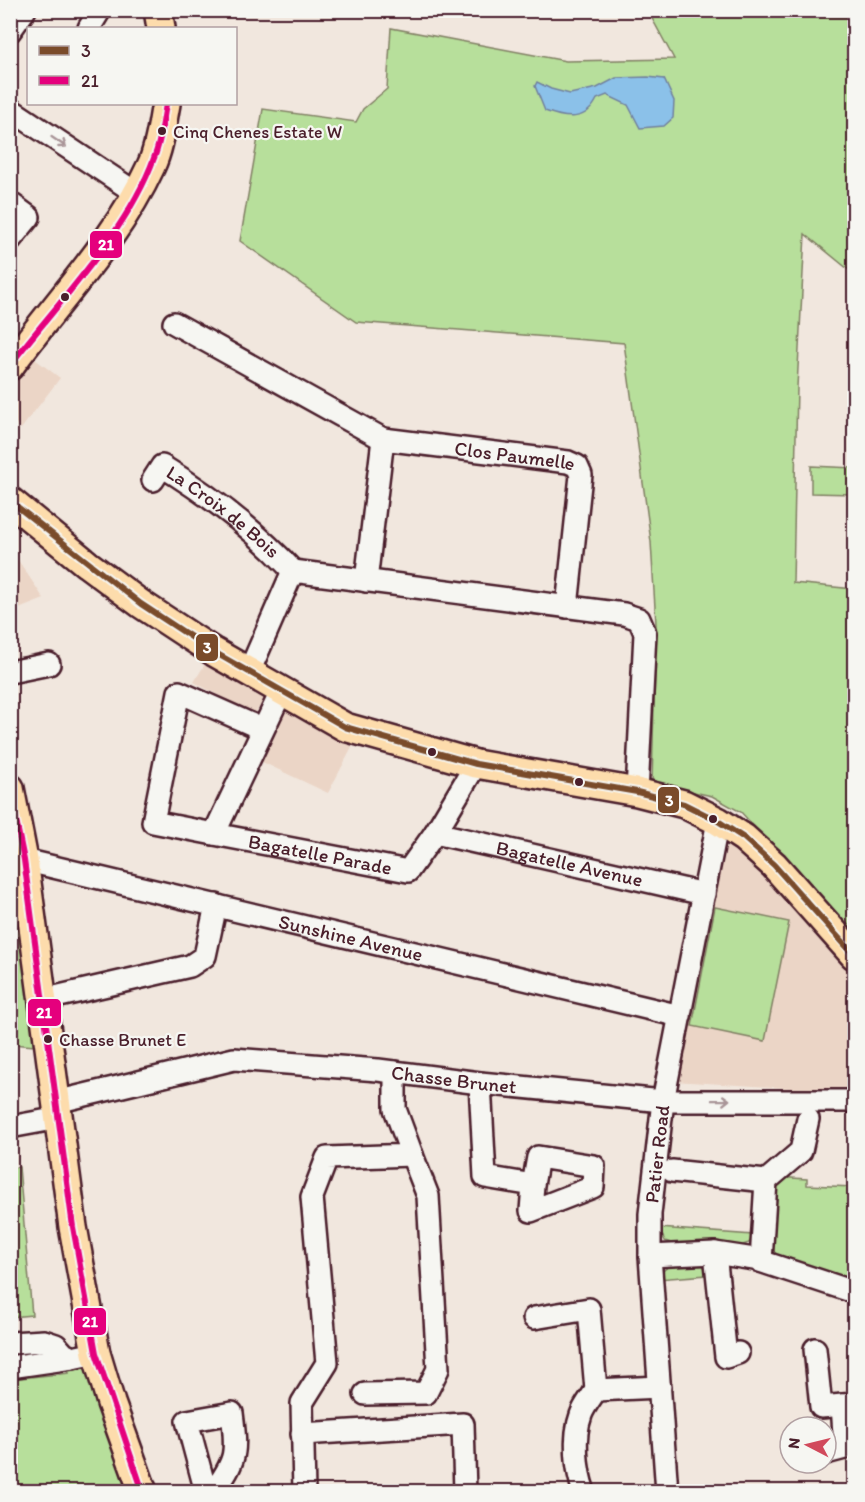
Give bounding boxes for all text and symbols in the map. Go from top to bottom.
legend [27,27,237,105]
text: 3 [81,40,91,62]
text: 21 [81,70,99,92]
place label: Cinq Chenes Estate W [173,121,342,143]
marker: Cinq Chenes Estate W [156,125,168,137]
one-way arrow [50,136,67,148]
line badge: 21 [89,230,123,259]
text: 21 [98,235,114,254]
unlabelled marker [59,291,71,303]
street label: Clos Paumelle [453,436,580,476]
street label: La Croix de Bois [162,460,285,563]
line badge: 3 [195,633,219,662]
text: 3 [203,638,212,657]
unlabelled marker [426,746,438,758]
unlabelled marker [573,776,585,788]
line badge: 3 [657,786,680,814]
text: 3 [665,791,674,810]
unlabelled marker [707,813,719,825]
street label: Bagatelle Parade [246,829,394,880]
street label: Bagatelle Avenue [494,835,645,892]
street label: Sunshine Avenue [276,909,425,966]
line badge: 21 [27,998,62,1027]
text: 21 [36,1003,52,1022]
place label: Chasse Brunet E [59,1029,186,1051]
marker: Chasse Brunet E [42,1033,54,1045]
street label: Chasse Brunet [390,1060,517,1099]
one-way arrow [711,1094,731,1106]
street label: Patier Road [639,1104,674,1204]
line badge: 21 [73,1307,107,1336]
text: 21 [82,1312,98,1331]
north arrow [778,1415,838,1475]
text: N [784,1437,804,1450]

